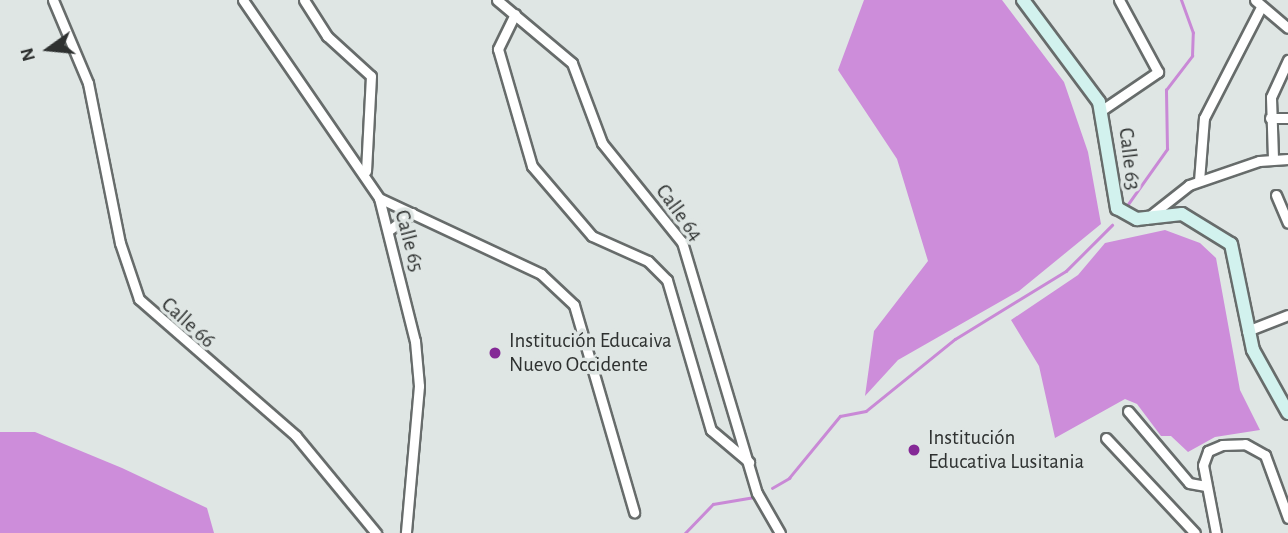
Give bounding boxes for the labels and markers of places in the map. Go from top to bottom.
place label: Institución Educaiva Nuevo Occidente [509,328,672,378]
marker: Institución Educaiva Nuevo Occidente [487,345,503,361]
place label: Institución Educativa Lusitania [928,425,1084,475]
marker: Institución Educativa Lusitania [906,442,922,458]

